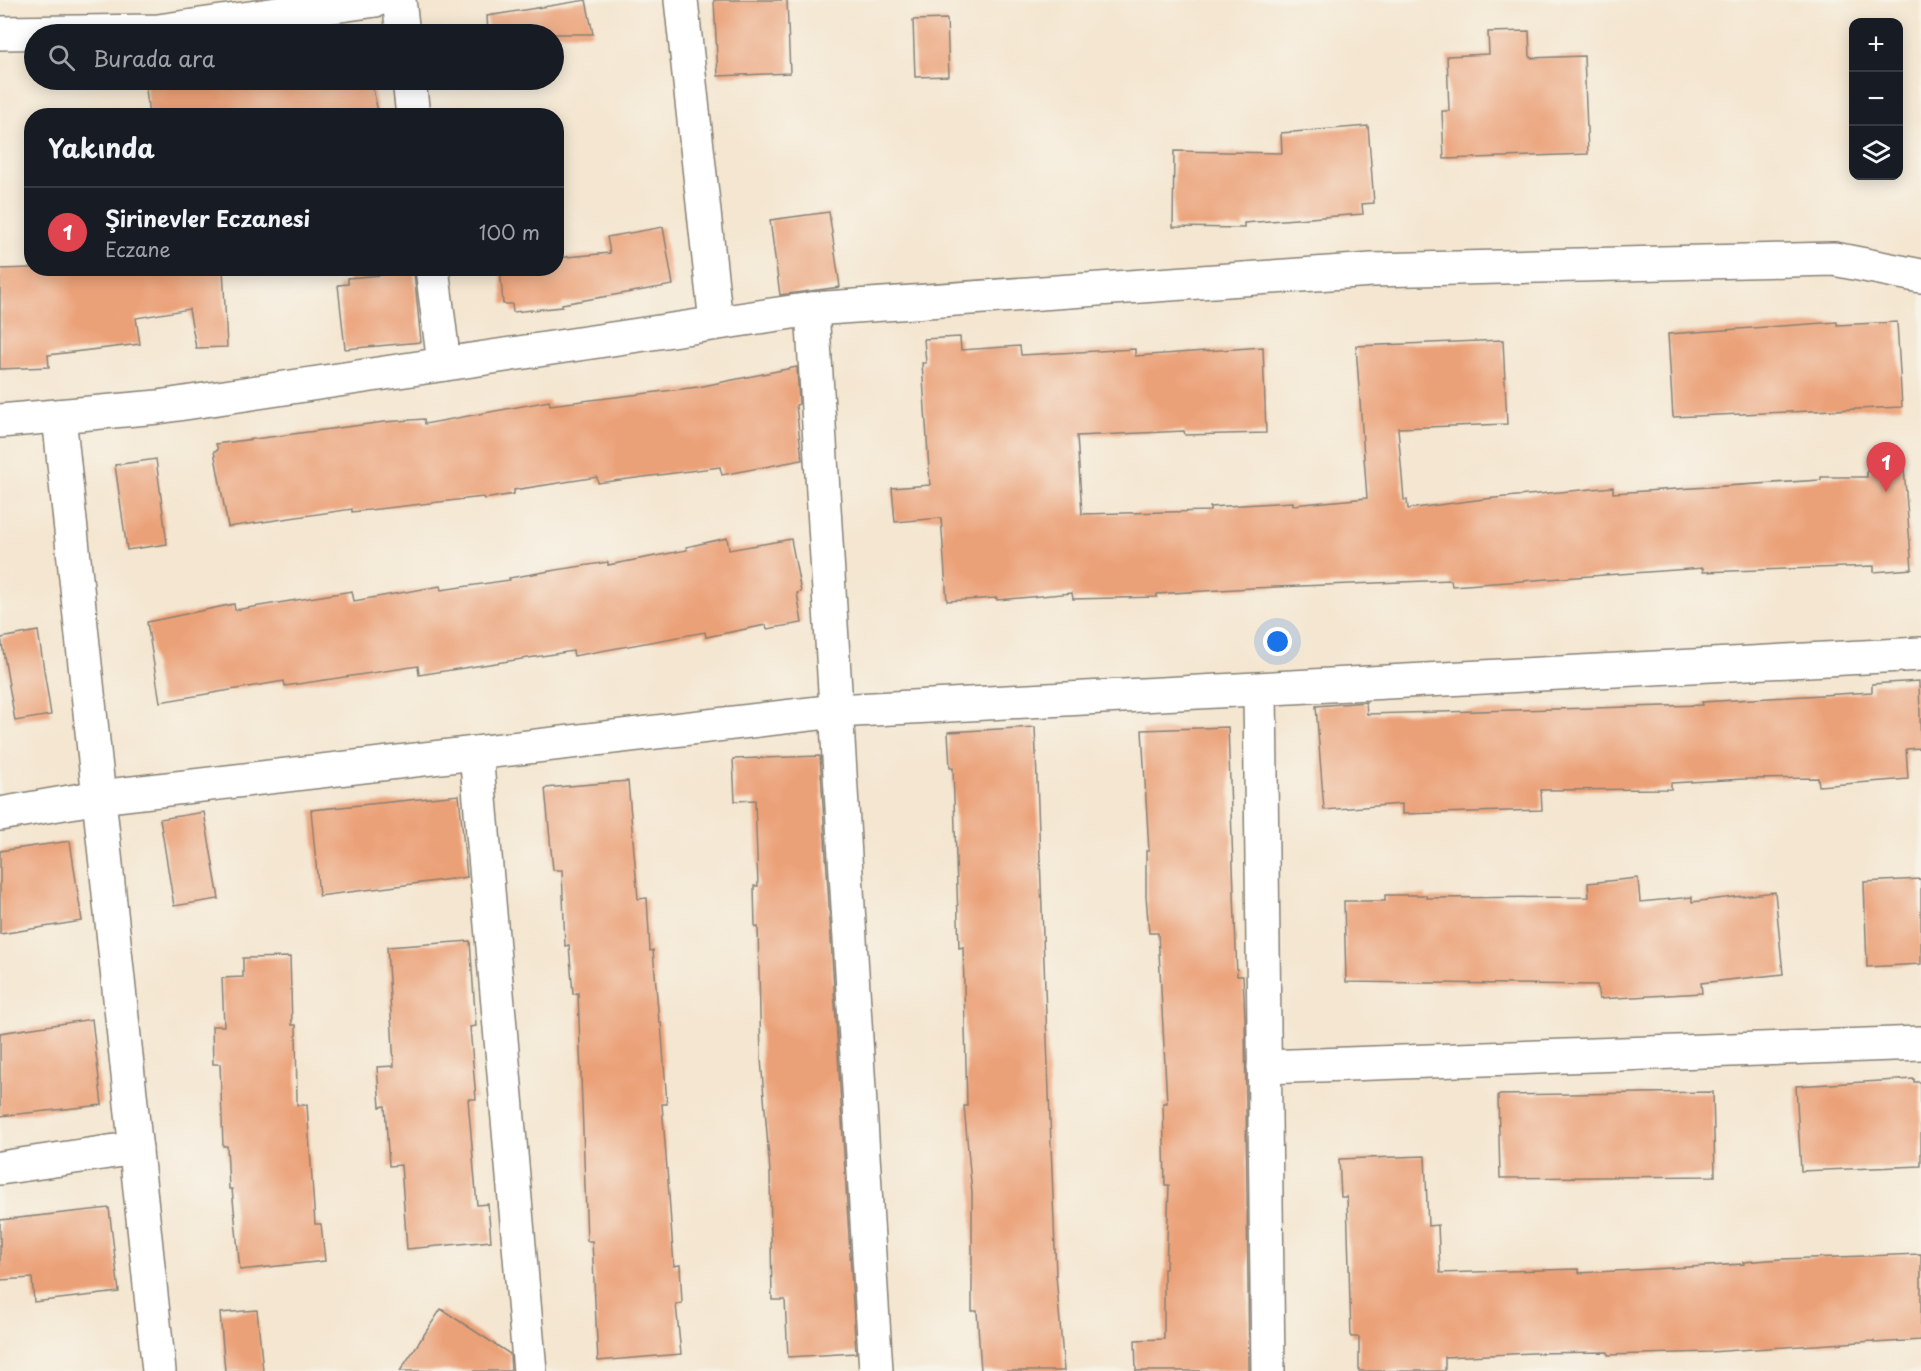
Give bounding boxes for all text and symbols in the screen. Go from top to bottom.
map controls [1849,18,1903,180]
button: + [1849,18,1903,72]
search box [24,24,564,90]
icon: search [45,41,78,74]
text: Burada ara [93,41,215,74]
button: − [1849,72,1903,126]
button: layers [1849,126,1903,180]
text: Yakında [48,128,155,167]
text: Şirinevler Eczanesi [105,201,310,234]
text: 1 [63,217,72,247]
text: 100 m [479,217,540,247]
text: Eczane [105,234,171,264]
pin: 1 [1866,442,1906,492]
your location [1263,627,1292,656]

